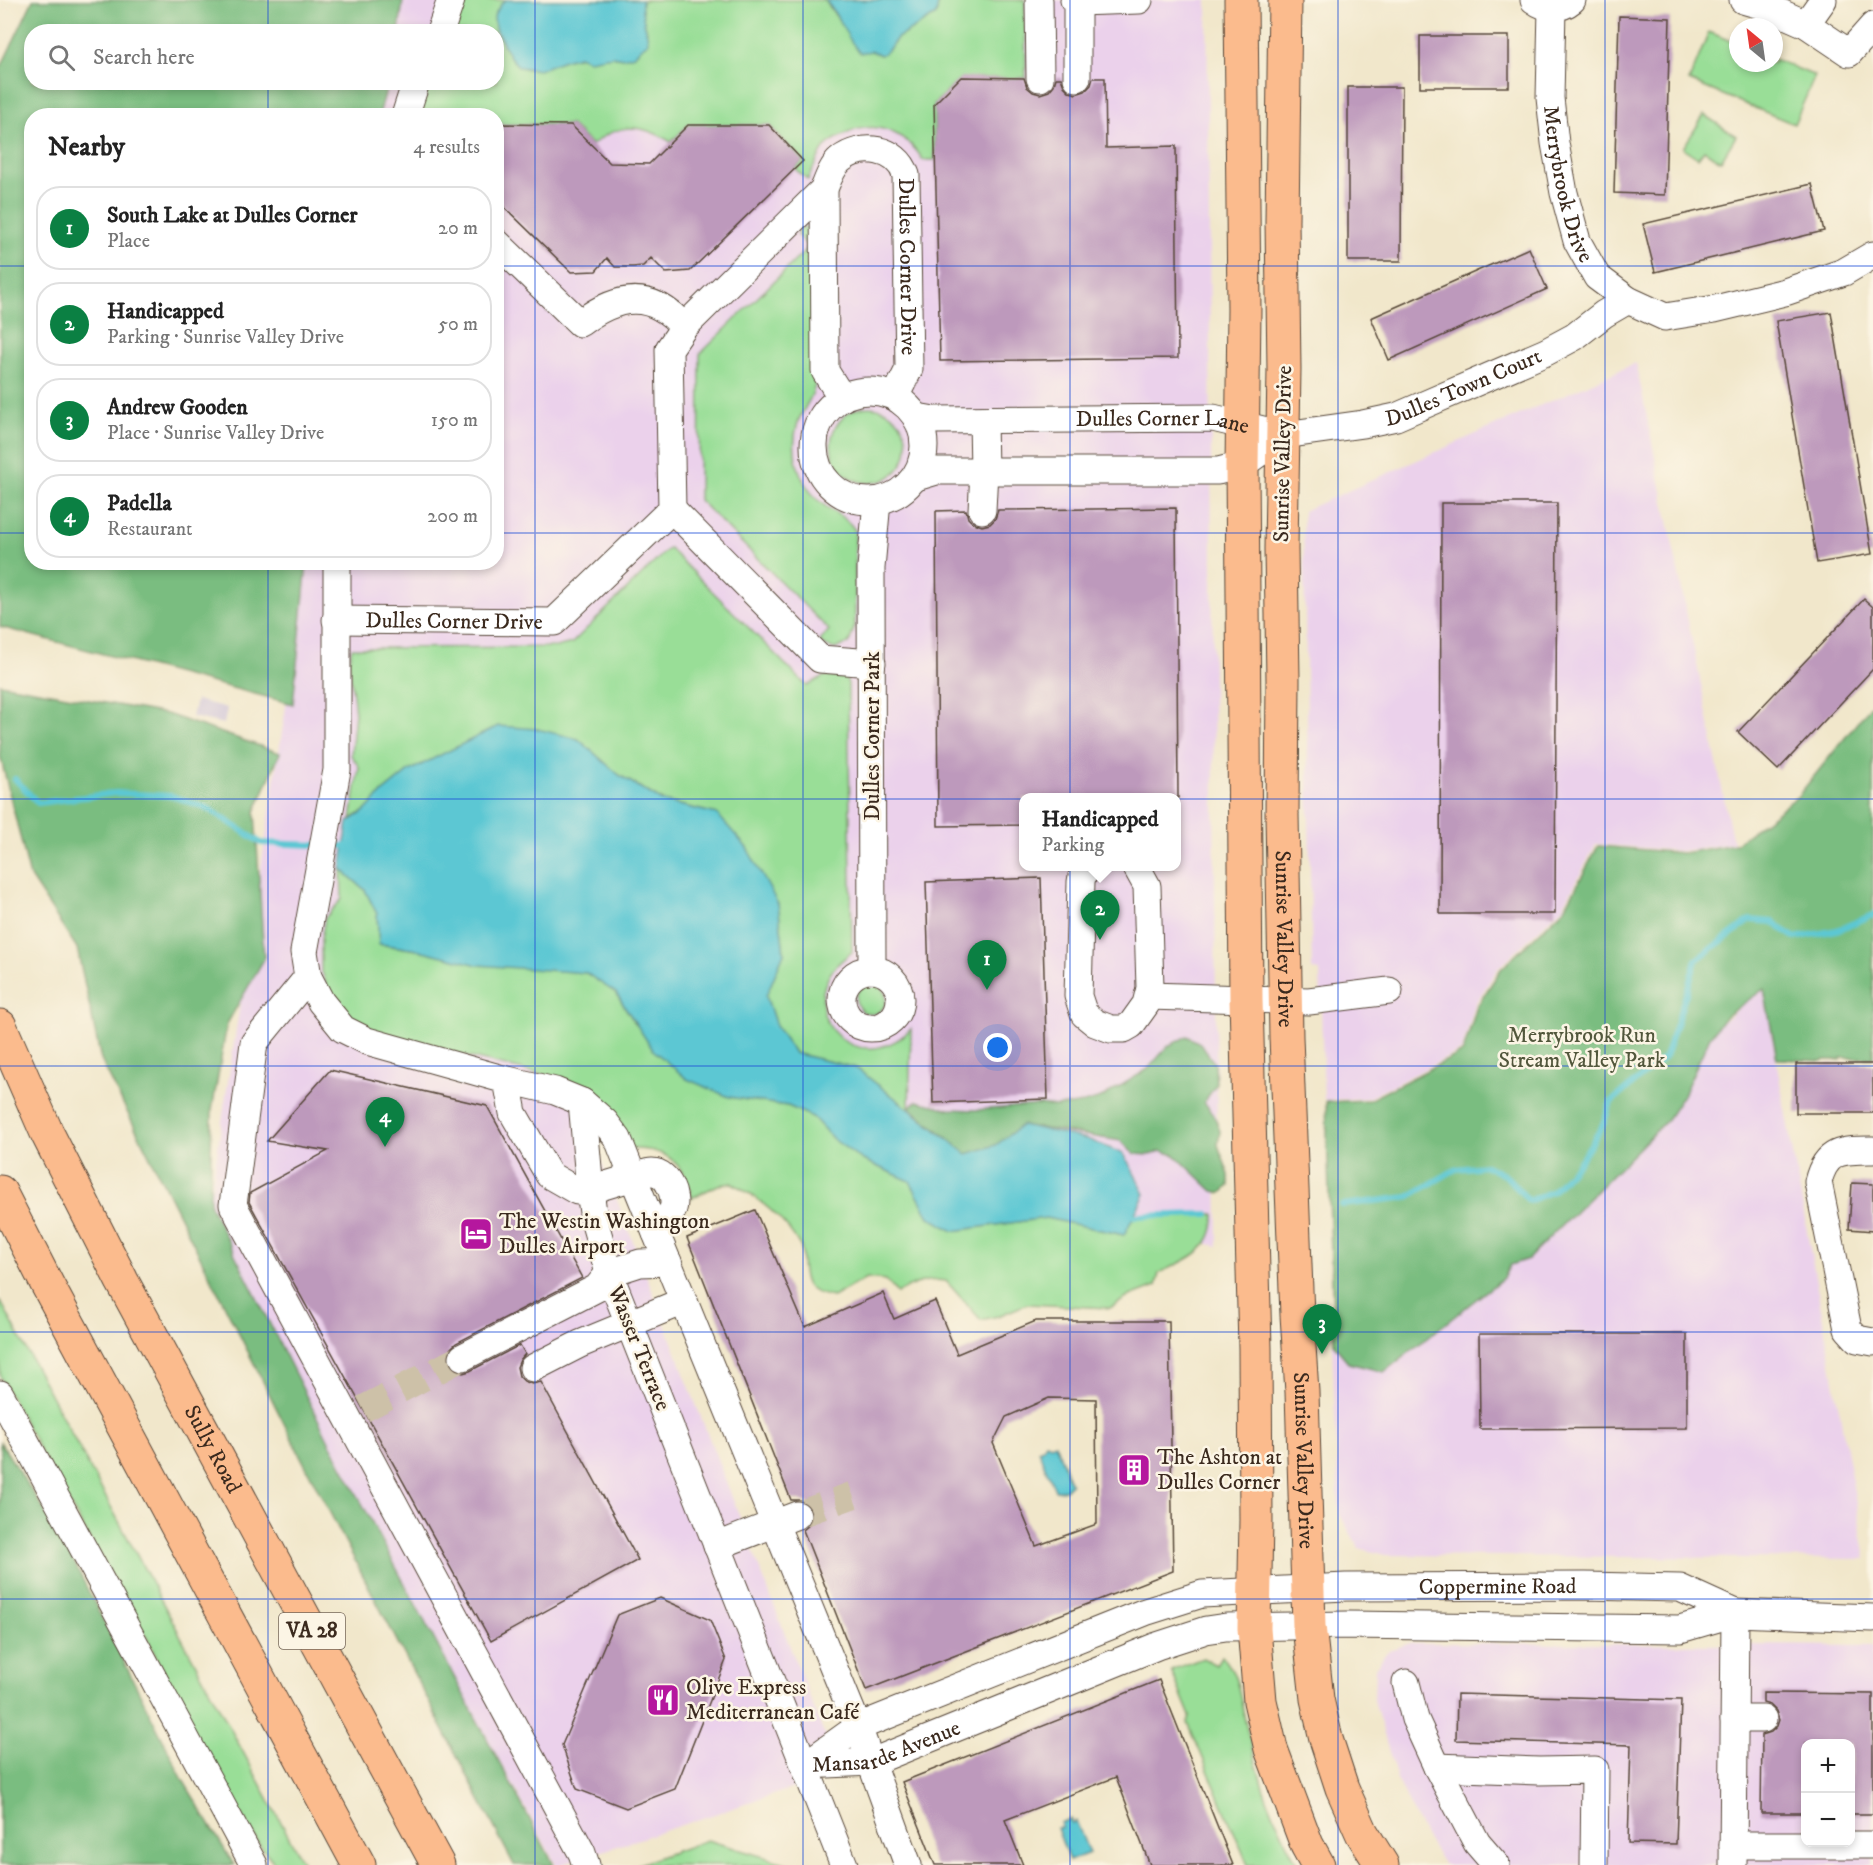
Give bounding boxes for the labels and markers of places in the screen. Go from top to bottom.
pin: 2 [1080,890,1120,940]
pin: 1 [968,940,1006,990]
pin: 4 [366,1098,404,1147]
place label: The Westin Washington Dulles Airport [499,1208,710,1260]
hotel icon: The Westin Washington Dulles Airport [458,1216,494,1252]
pin: 3 [1302,1304,1342,1354]
place label: The Ashton at Dulles Corner [1157,1444,1282,1496]
building icon: The Ashton at Dulles Corner [1116,1452,1152,1488]
place label: Olive Express Mediterranean Café [686,1674,859,1726]
restaurant icon: Olive Express Mediterranean Café [645,1682,681,1718]

